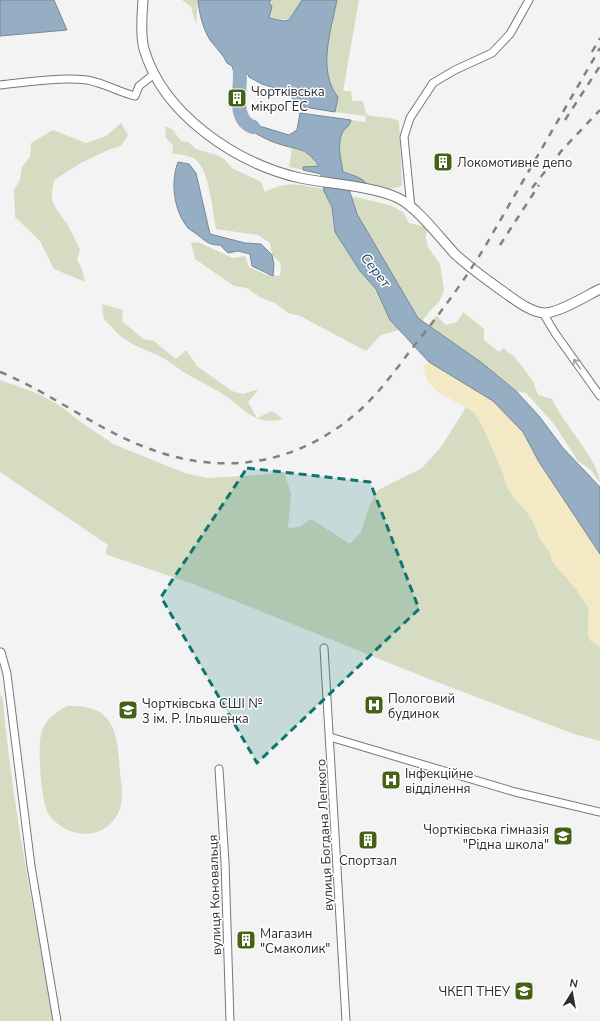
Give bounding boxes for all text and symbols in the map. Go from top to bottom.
place label: Чортківська мікроГЕС [251,83,325,116]
building icon: Чортківська мікроГЕС [226,87,248,109]
building icon: Локомотивне депо [432,151,454,173]
place label: Локомотивне депо [457,154,572,172]
water label: Серет [356,249,396,292]
one-way arrow [573,358,581,369]
place label: Пологовий будинок [388,690,455,723]
hospital icon: Пологовий будинок [363,694,385,716]
place label: Чортківська СШІ № 3 ім. Р. Ільяшенка [142,695,262,728]
school or university icon: Чортківська СШІ № 3 ім. Р. Ільяшенка [117,699,139,721]
street label: вулиця Богдана Лепкого [312,758,338,912]
place label: Інфекційне відділення [405,765,473,798]
hospital icon: Інфекційне відділення [380,769,402,791]
place label: Чортківська гімназія "Рідна школа" [423,821,549,854]
school or university icon: Чортківська гімназія "Рідна школа" [552,825,574,847]
building icon: Спортзал [357,829,379,851]
street label: вулиця Коновальця [204,834,226,956]
place label: Спортзал [339,852,397,870]
place label: Магазин "Смаколик" [260,925,330,958]
building icon: Магазин "Смаколик" [235,929,257,951]
north arrow [552,973,592,1013]
text: N [568,976,579,992]
school or university icon: ЧКЕП ТНЕУ [513,980,535,1002]
place label: ЧКЕП ТНЕУ [438,983,511,1001]

